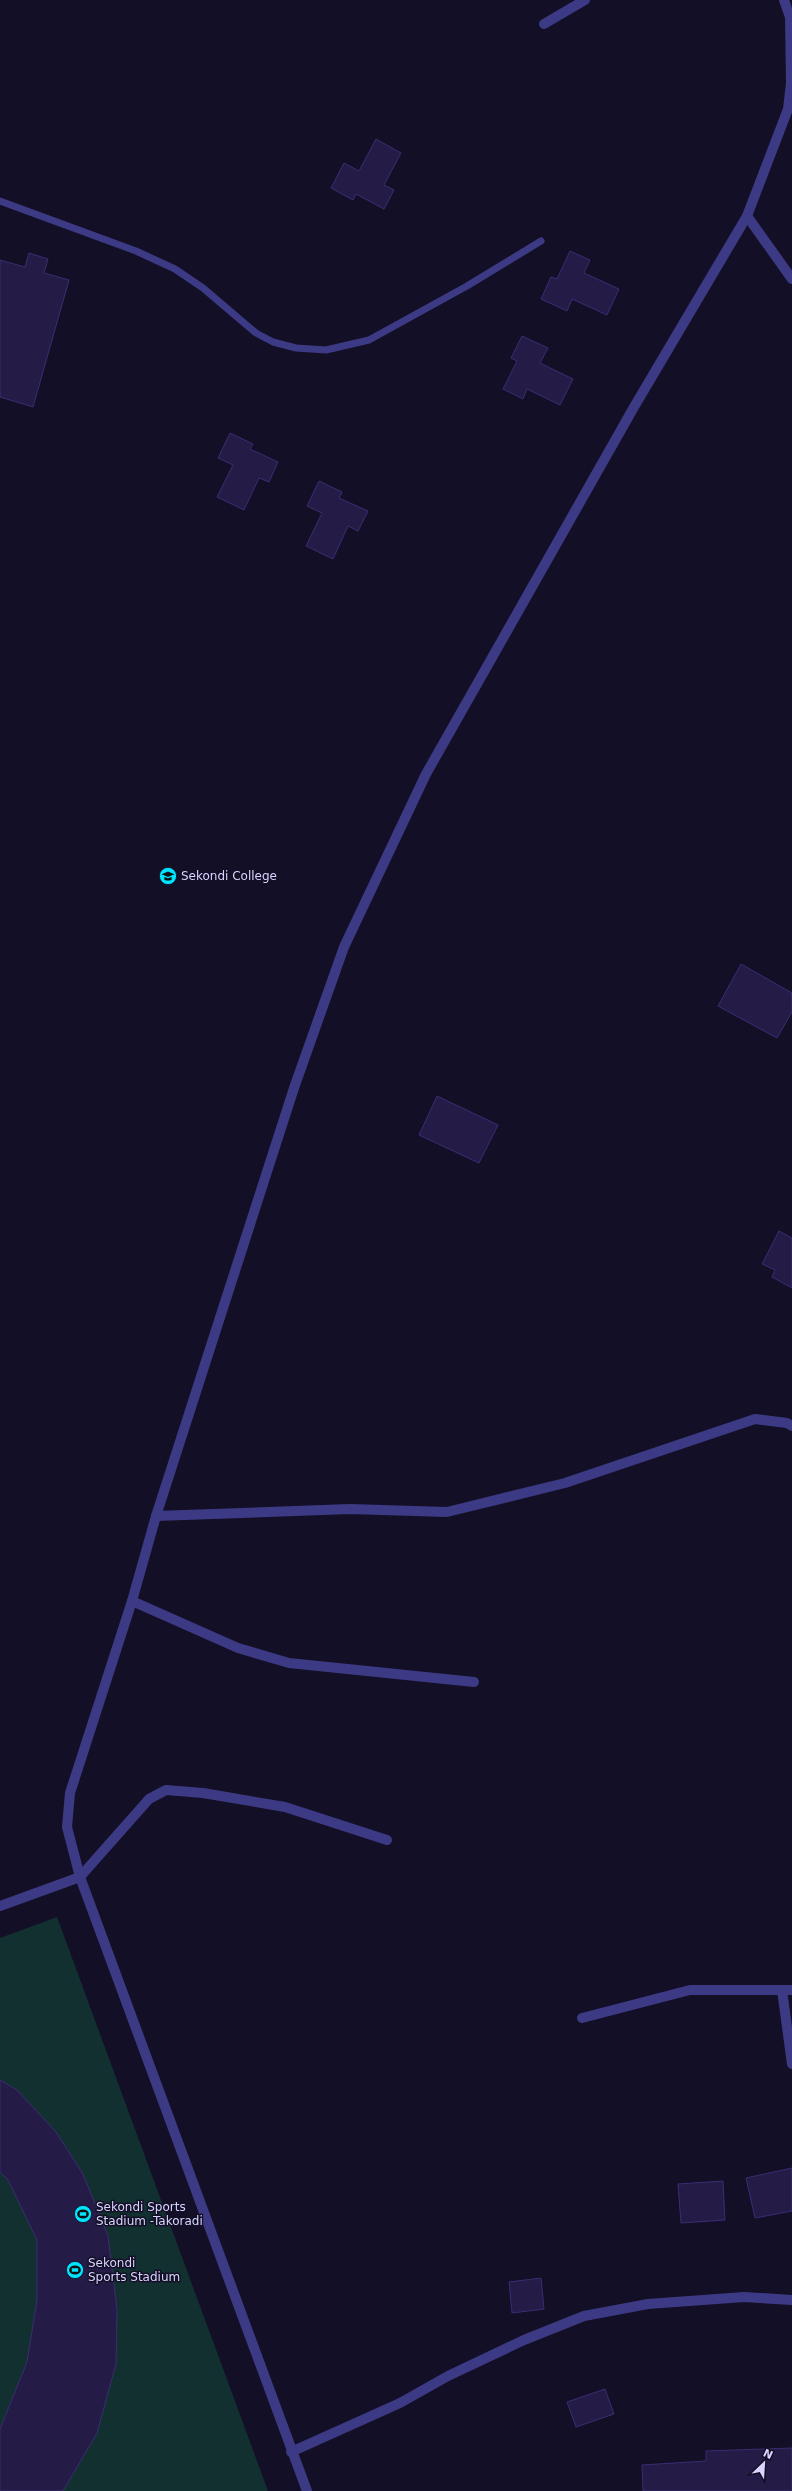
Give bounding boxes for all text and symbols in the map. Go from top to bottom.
school or university icon: Sekondi College [158,866,178,886]
place label: Sekondi College [181,869,277,883]
place label: Sekondi Sports Stadium -Takoradi [96,2200,203,2228]
sports icon: Sekondi Sports Stadium -Takoradi [73,2204,93,2224]
place label: Sekondi Sports Stadium [88,2256,180,2284]
sports icon: Sekondi Sports Stadium [65,2260,85,2280]
north arrow [744,2443,784,2483]
text: N [761,2447,775,2462]

